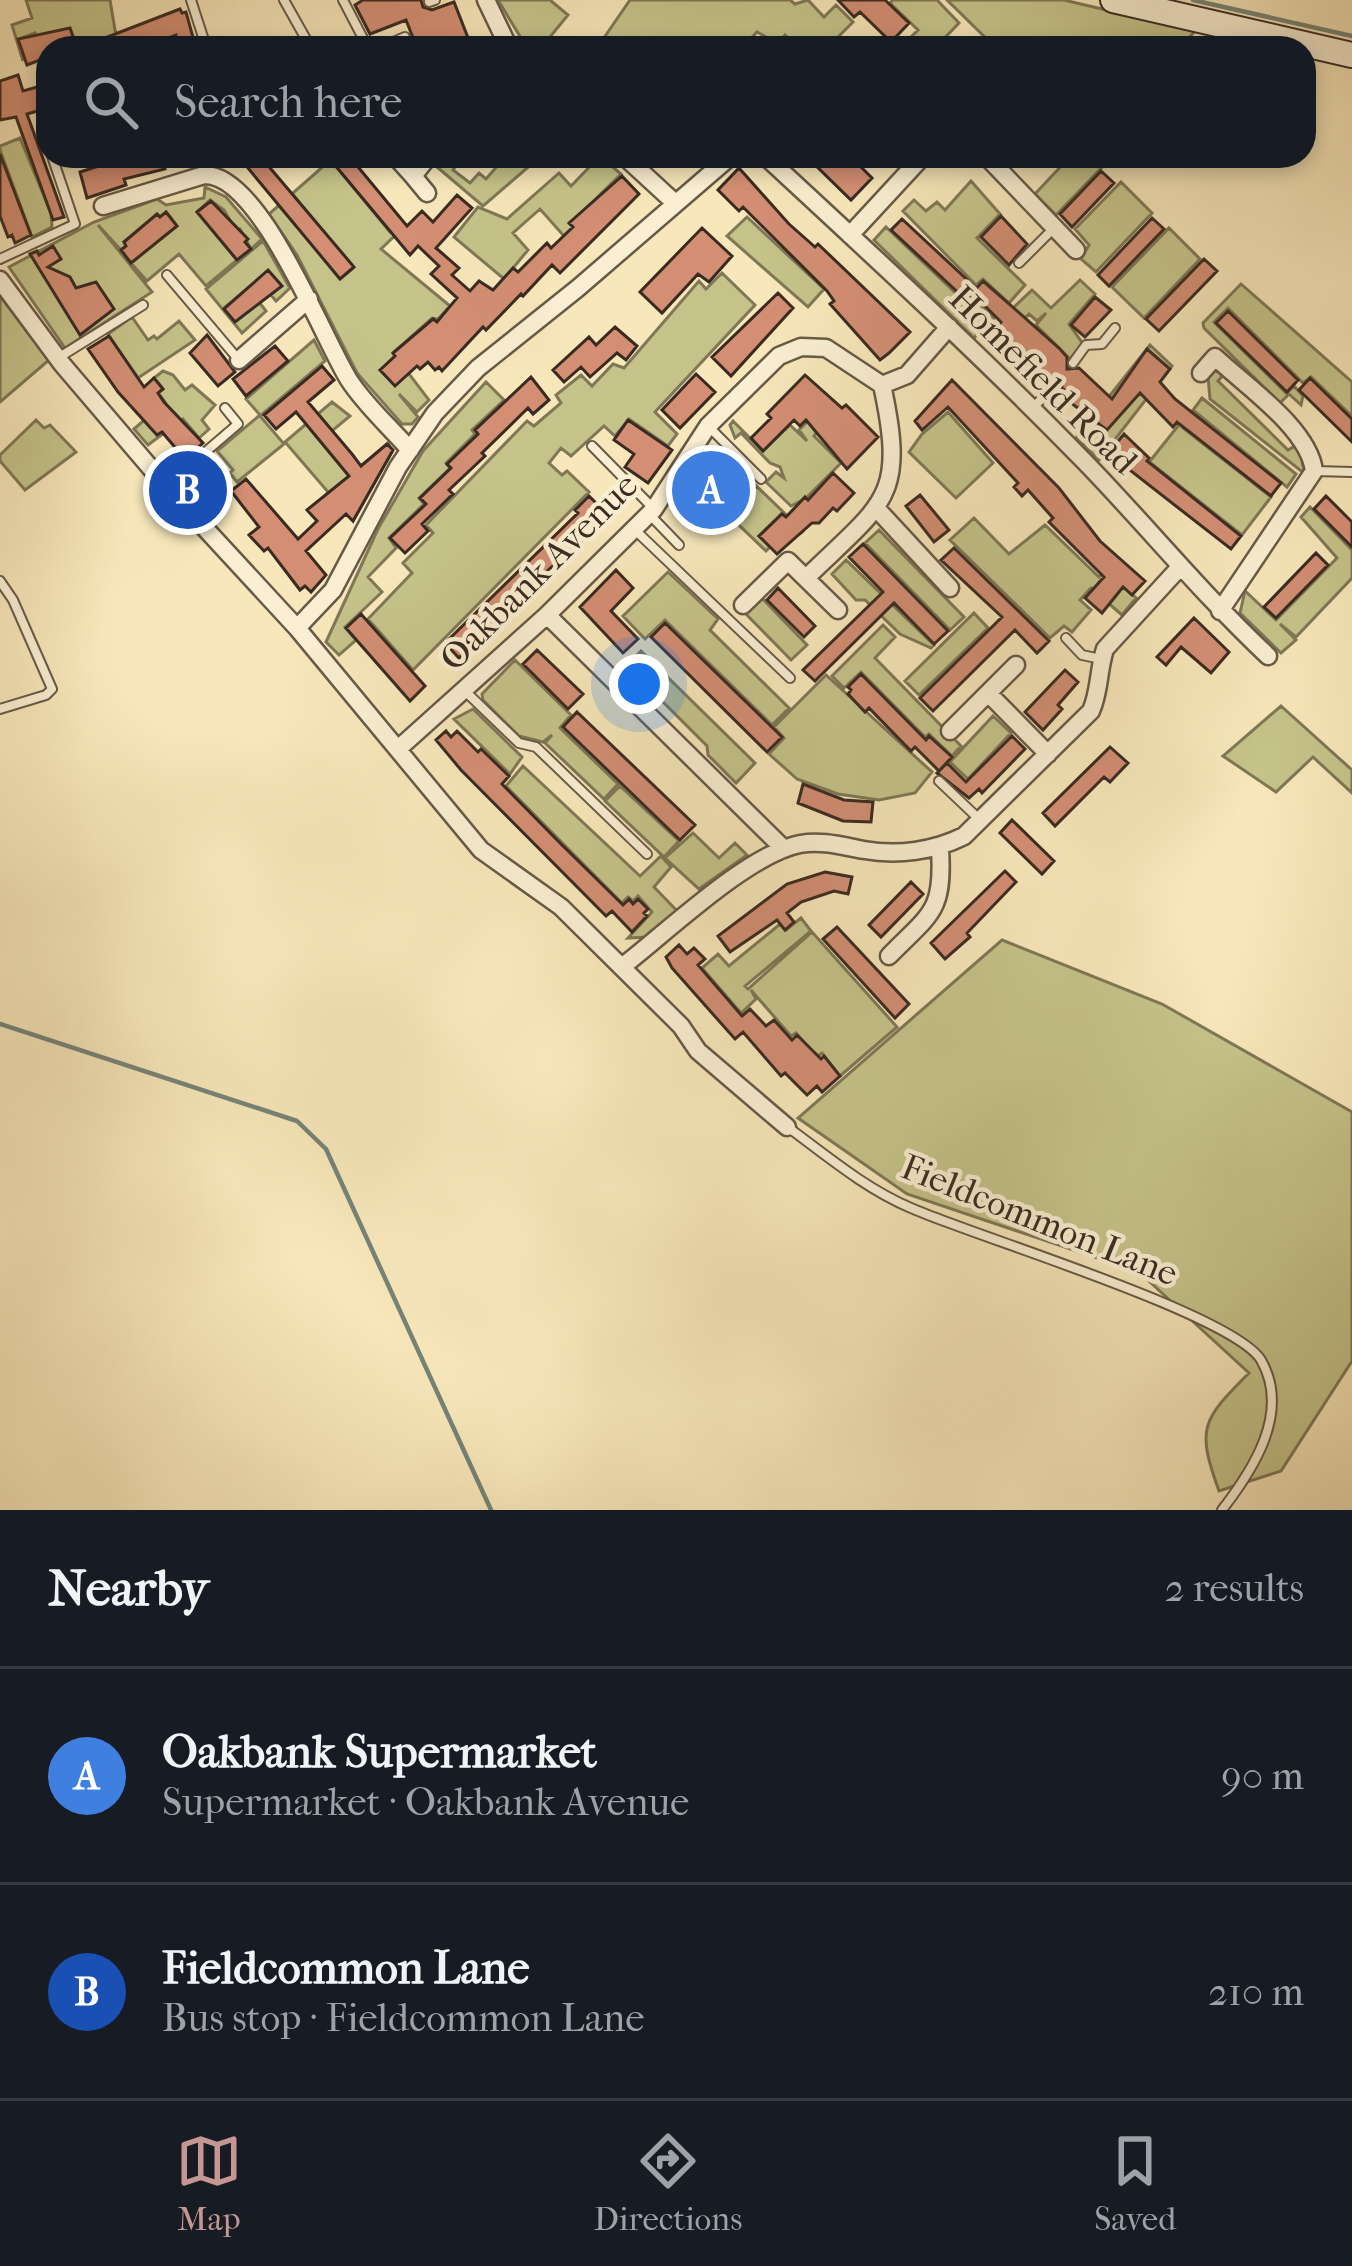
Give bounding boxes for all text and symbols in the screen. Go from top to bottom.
search box [36,36,1316,168]
icon: search [78,69,144,135]
text: Search here [174,76,402,129]
street label: Homefield Road [941,277,1146,483]
pin: B [149,445,227,535]
pin: A [672,445,750,535]
street label: Oakbank Avenue [431,464,646,679]
your location [609,654,669,714]
street label: Fieldcommon Lane [895,1145,1184,1294]
text: Nearby [48,1558,209,1618]
text: 2 results [1165,1565,1304,1611]
text: Oakbank Supermarket [162,1726,597,1779]
text: A [74,1753,100,1799]
text: 90 m [1221,1753,1304,1799]
text: Supermarket · Oakbank Avenue [162,1779,689,1825]
text: Fieldcommon Lane [162,1942,529,1995]
text: B [74,1969,100,2015]
text: 210 m [1208,1969,1304,2015]
text: Bus stop · Fieldcommon Lane [162,1995,645,2041]
tab: Map [176,2128,242,2239]
tab: Directions [594,2128,742,2239]
tab: Saved [1094,2128,1176,2239]

